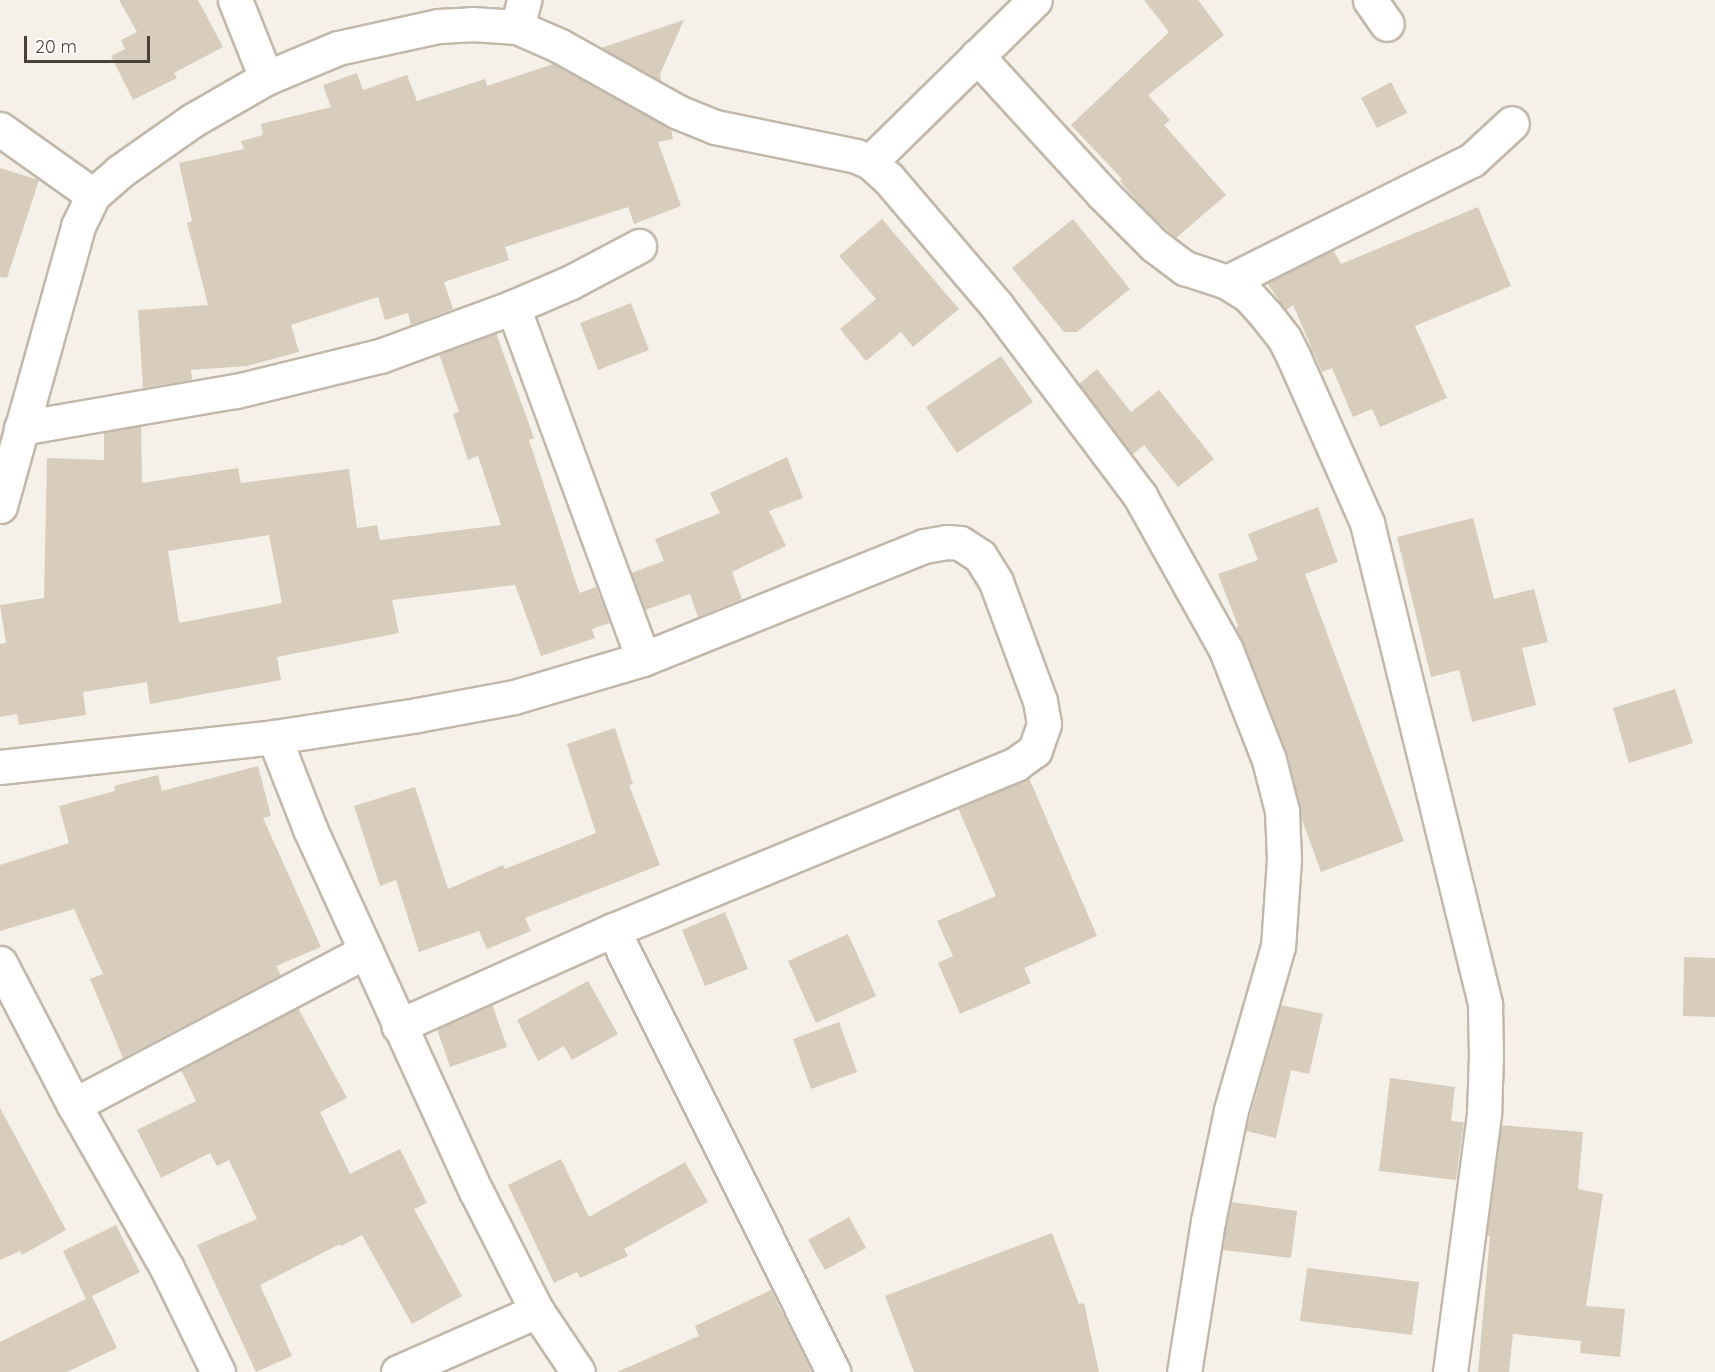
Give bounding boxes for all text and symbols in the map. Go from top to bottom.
scale bar [27,24,153,62]
text: 20 m [35,35,77,58]

